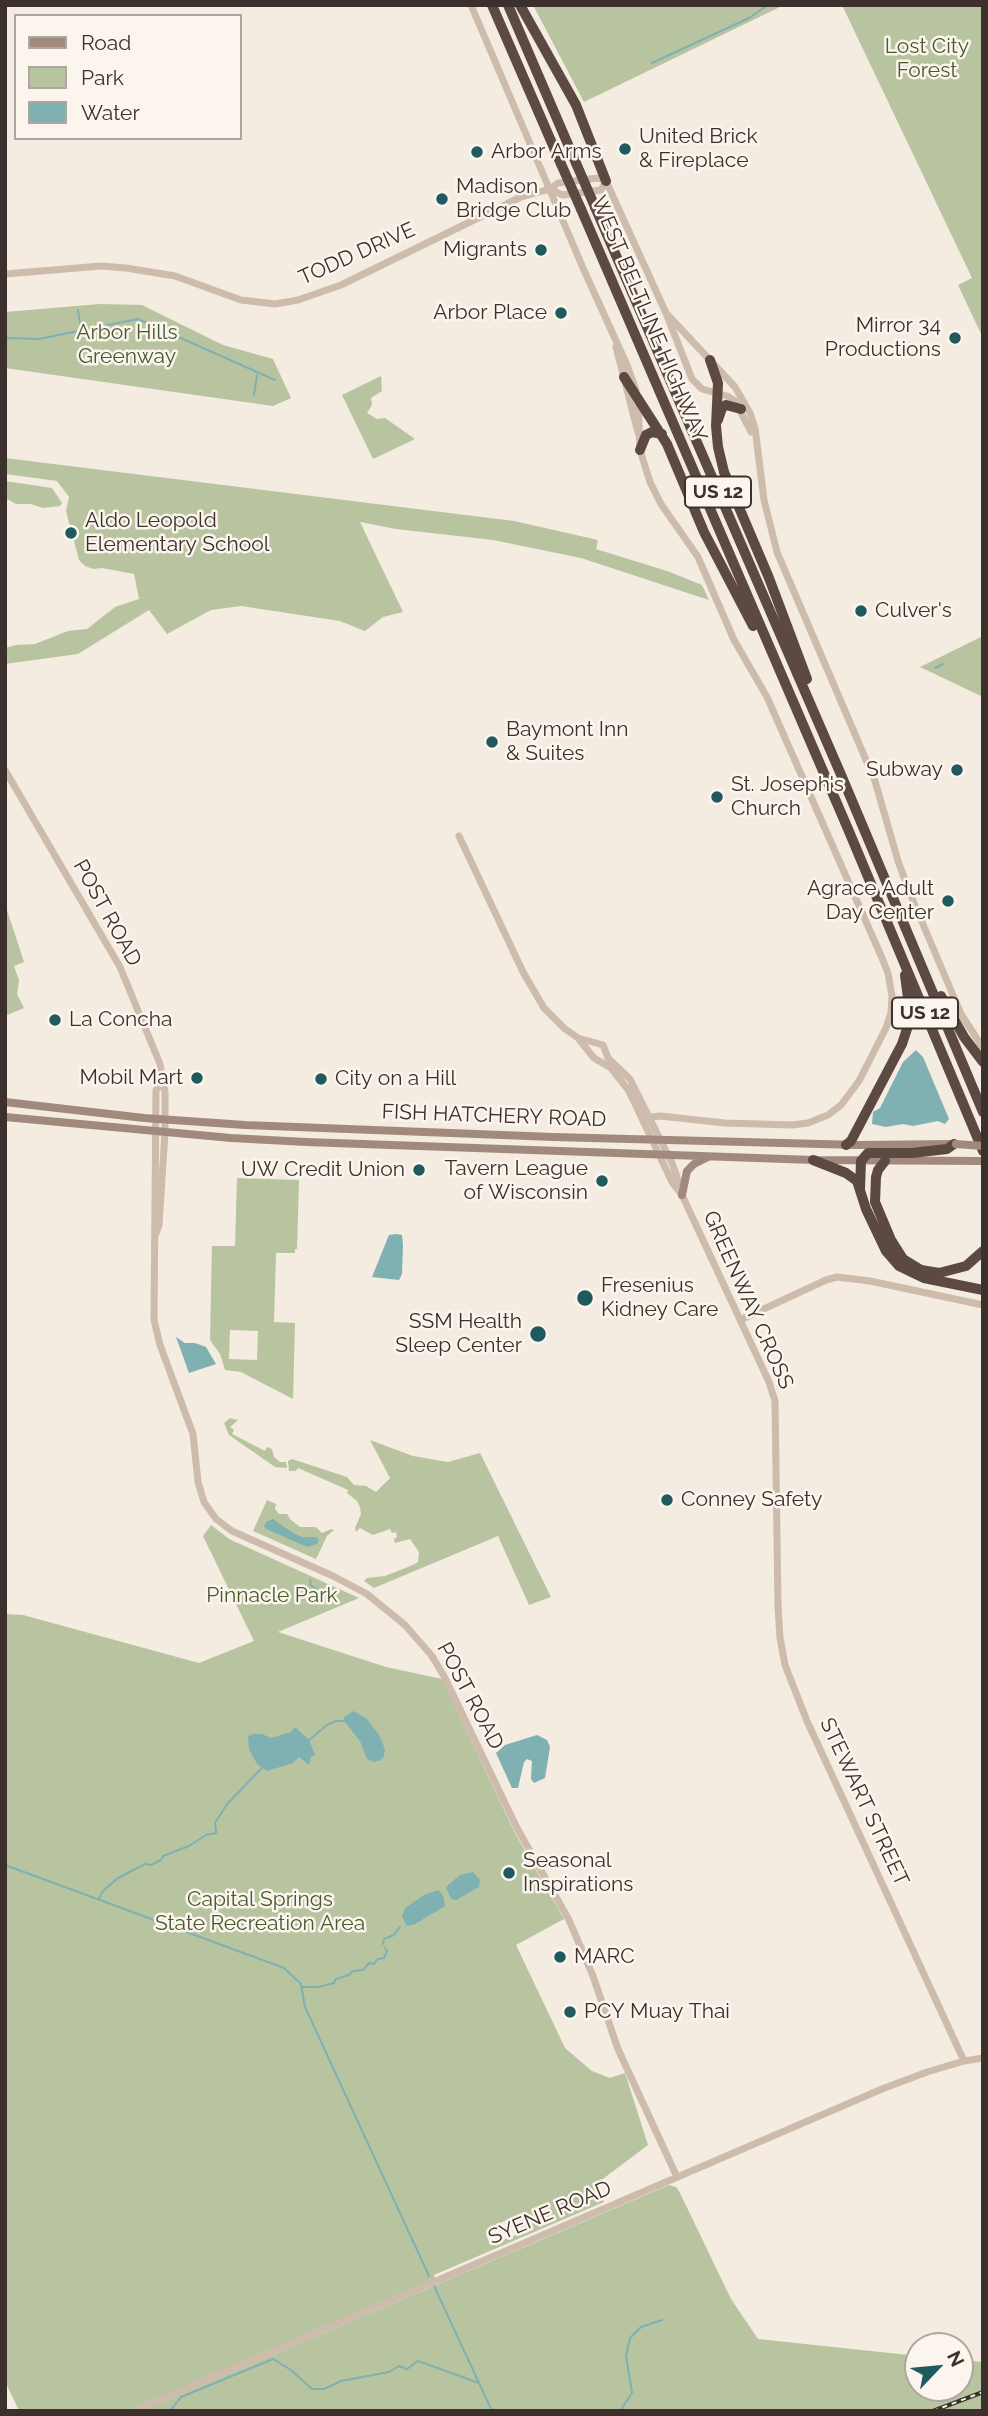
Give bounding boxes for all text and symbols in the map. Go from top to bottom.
legend [14,14,242,140]
text: Road [81,30,131,55]
park label: Lost City Forest [885,34,969,84]
text: Park [81,65,124,90]
text: Water [81,100,140,125]
place label: United Brick & Fireplace [639,124,758,174]
place label: Arbor Arms [491,139,602,165]
marker: United Brick & Fireplace [617,141,633,157]
marker: Arbor Arms [469,144,485,160]
place label: Madison Bridge Club [456,174,571,224]
marker: Madison Bridge Club [434,191,450,207]
street label: WEST BELTLINE HIGHWAY [586,192,712,446]
street label: TODD DRIVE [295,217,419,291]
place label: Migrants [443,237,527,263]
marker: Migrants [533,242,549,258]
place label: Arbor Place [433,300,547,326]
marker: Arbor Place [553,305,569,321]
place label: Mirror 34 Productions [825,313,941,363]
park label: Arbor Hills Greenway [76,320,178,370]
marker: Mirror 34 Productions [947,330,963,346]
road number: US 12 [685,477,751,508]
place label: Aldo Leopold Elementary School [85,508,269,558]
marker: Aldo Leopold Elementary School [63,525,79,541]
place label: Culver's [875,598,952,624]
marker: Culver's [853,603,869,619]
place label: Baymont Inn & Suites [506,717,628,767]
marker: Baymont Inn & Suites [484,734,500,750]
place label: Subway [866,757,943,783]
marker: Subway [949,762,965,778]
place label: St. Joseph's Church [731,772,844,822]
marker: St. Joseph's Church [709,789,725,805]
street label: POST ROAD [67,855,147,971]
place label: Agrace Adult Day Center [807,876,934,926]
marker: Agrace Adult Day Center [940,893,956,909]
road number: US 12 [892,998,958,1028]
place label: La Concha [69,1007,172,1033]
marker: La Concha [47,1012,63,1028]
place label: Mobil Mart [79,1065,183,1091]
place label: City on a Hill [335,1066,456,1092]
marker: Mobil Mart [189,1070,205,1086]
marker: City on a Hill [313,1071,329,1087]
street label: FISH HATCHERY ROAD [381,1099,607,1133]
place label: Tavern League of Wisconsin [445,1156,588,1206]
place label: UW Credit Union [241,1157,405,1183]
marker: UW Credit Union [411,1162,427,1178]
marker: Tavern League of Wisconsin [594,1173,610,1189]
street label: GREENWAY CROSS [697,1207,799,1393]
place label: Fresenius Kidney Care [601,1273,718,1323]
marker: Fresenius Kidney Care [575,1288,595,1308]
place label: SSM Health Sleep Center [395,1309,522,1359]
marker: SSM Health Sleep Center [528,1324,548,1344]
place label: Conney Safety [681,1487,822,1513]
marker: Conney Safety [659,1492,675,1508]
park label: Pinnacle Park [206,1583,338,1609]
street label: POST ROAD [431,1638,509,1754]
street label: STEWART STREET [814,1714,914,1890]
place label: Seasonal Inspirations [523,1848,633,1898]
marker: Seasonal Inspirations [501,1865,517,1881]
park label: Capital Springs State Recreation Area [155,1887,365,1937]
place label: MARC [574,1944,635,1970]
marker: MARC [552,1949,568,1965]
place label: PCY Muay Thai [584,1999,730,2025]
marker: PCY Muay Thai [562,2004,578,2020]
street label: SYENE ROAD [485,2176,615,2250]
north arrow [904,2332,974,2402]
text: N [943,2347,969,2370]

